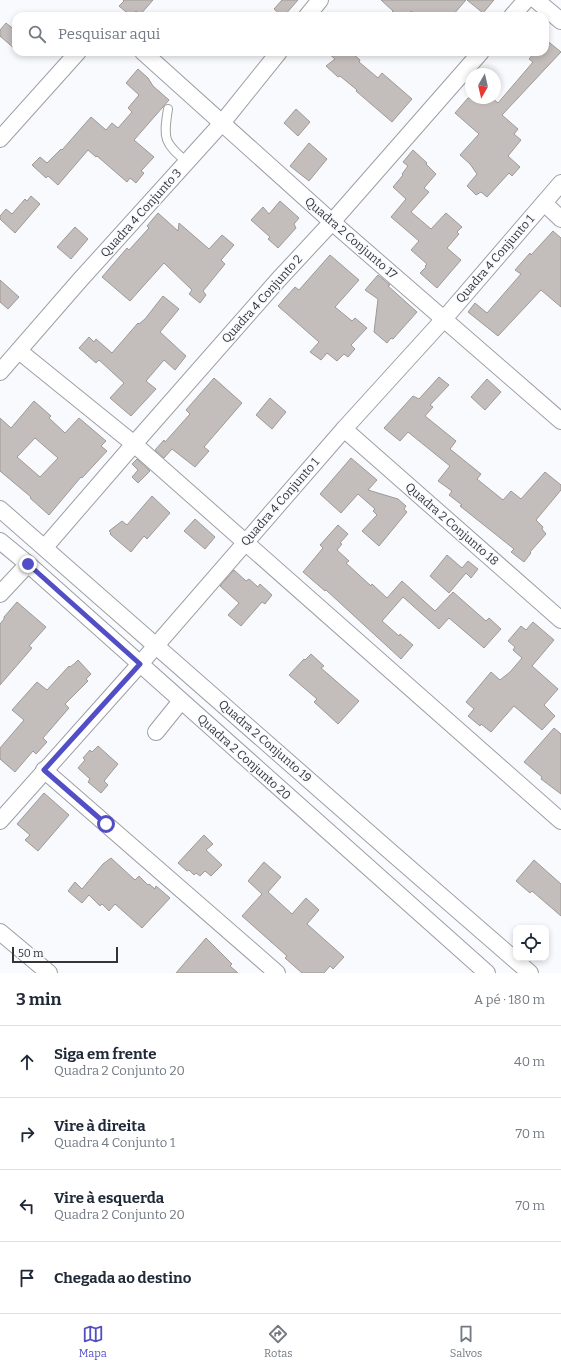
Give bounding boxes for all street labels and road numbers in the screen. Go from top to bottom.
street label: Quadra 4 Conjunto 3 [98,166,184,260]
street label: Quadra 2 Conjunto 17 [302,194,400,282]
street label: Quadra 4 Conjunto 1 [453,212,537,306]
street label: Quadra 4 Conjunto 2 [219,252,305,346]
street label: Quadra 4 Conjunto 1 [238,455,322,549]
street label: Quadra 2 Conjunto 18 [403,480,501,568]
street label: Quadra 2 Conjunto 19 [216,697,314,785]
street label: Quadra 2 Conjunto 20 [194,711,294,803]

